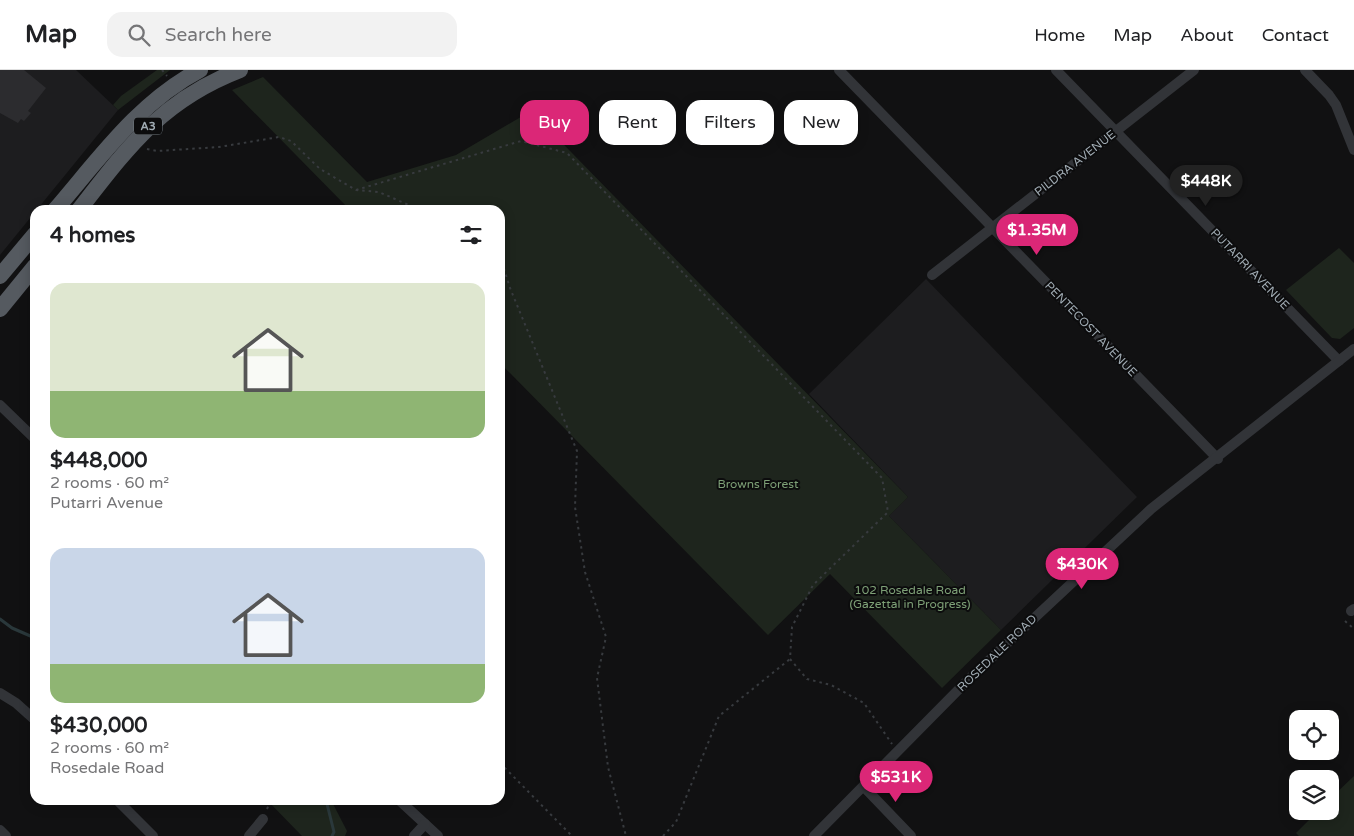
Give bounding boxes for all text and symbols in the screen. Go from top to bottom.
search box [107,12,457,57]
text: Map [25,20,77,49]
icon: search [125,21,153,49]
text: Search here [165,24,272,46]
text: Home [1034,24,1085,46]
text: Map [1113,24,1152,46]
text: About [1180,24,1234,46]
text: Contact [1262,24,1329,46]
chip: Buy [520,100,589,145]
chip: Rent [599,100,676,145]
chip: Filters [686,100,774,145]
chip: New [784,100,858,145]
road number: A3 [134,118,162,134]
street label: PILDRA AVENUE [1032,127,1119,199]
pin: $448K [1171,164,1241,207]
text: $448K [1181,171,1231,191]
pin: $1.35M [996,214,1078,256]
text: $1.35M [1007,220,1067,240]
icon: filters [457,221,485,249]
text: 4 homes [50,223,135,248]
street label: PUTARRI AVENUE [1208,226,1292,313]
street label: PENTECOST AVENUE [1042,279,1140,380]
icon: home [223,315,313,405]
text: $448,000 [50,448,148,473]
text: 2 rooms · 60 m² [50,473,169,493]
park label: Browns Forest [717,477,799,491]
text: Putarri Avenue [50,493,163,513]
pin: $430K [1047,548,1117,590]
text: $430K [1057,554,1107,574]
icon: home [223,580,313,670]
park label: 102 Rosedale Road (Gazettal in Progress) [849,583,971,611]
street label: ROSEDALE ROAD [954,612,1040,694]
map controls [1289,710,1339,820]
button: locate [1289,710,1339,760]
text: $430,000 [50,713,148,738]
text: 2 rooms · 60 m² [50,738,169,758]
text: Rosedale Road [50,758,164,778]
pin: $531K [861,760,931,803]
text: $531K [871,767,921,787]
button: layers [1289,770,1339,820]

